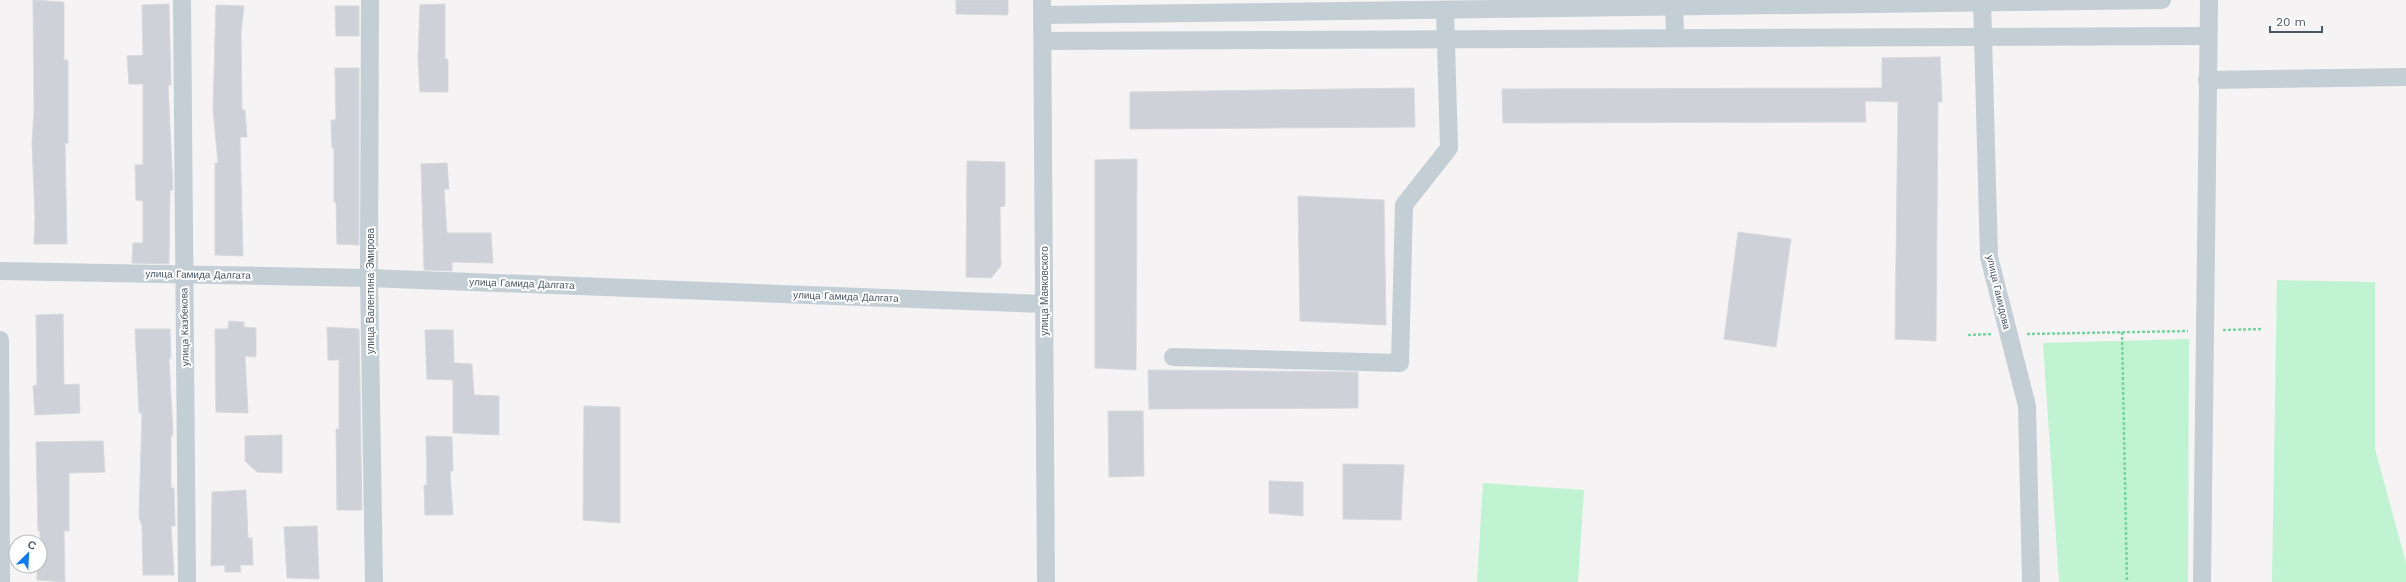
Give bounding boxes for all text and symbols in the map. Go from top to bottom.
scale bar [2270,8,2322,34]
text: 20 m [2276,15,2306,29]
street label: улица Валентина Эмирова [365,228,376,354]
street label: улица Маяковского [1039,246,1050,336]
street label: улица Гамидова [1985,254,2013,331]
street label: улица Гамида Далгата [145,268,251,281]
street label: улица Гамида Далгата [469,276,575,291]
street label: улица Казбекова [178,287,191,366]
street label: улица Гамида Далгата [793,289,899,304]
north arrow [8,534,48,574]
text: С [26,538,38,553]

